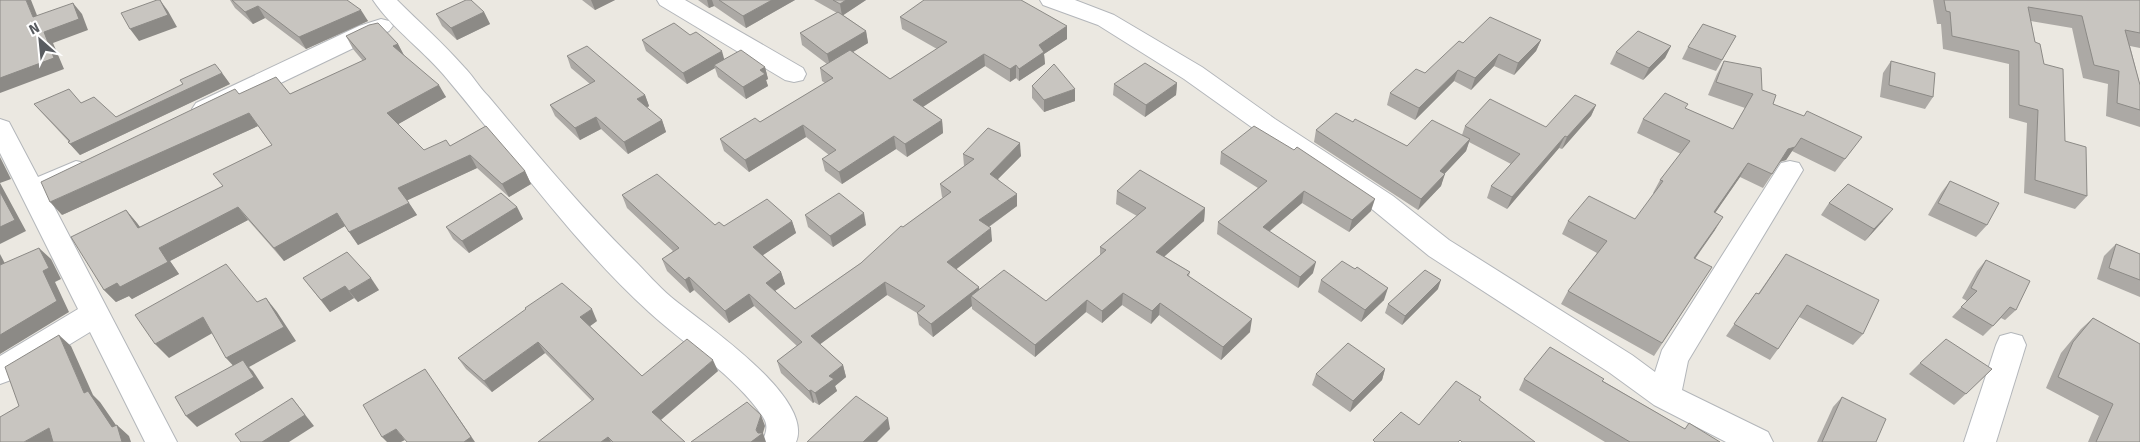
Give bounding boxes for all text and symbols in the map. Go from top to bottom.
north arrow [15,15,65,65]
text: N [26,19,43,39]

